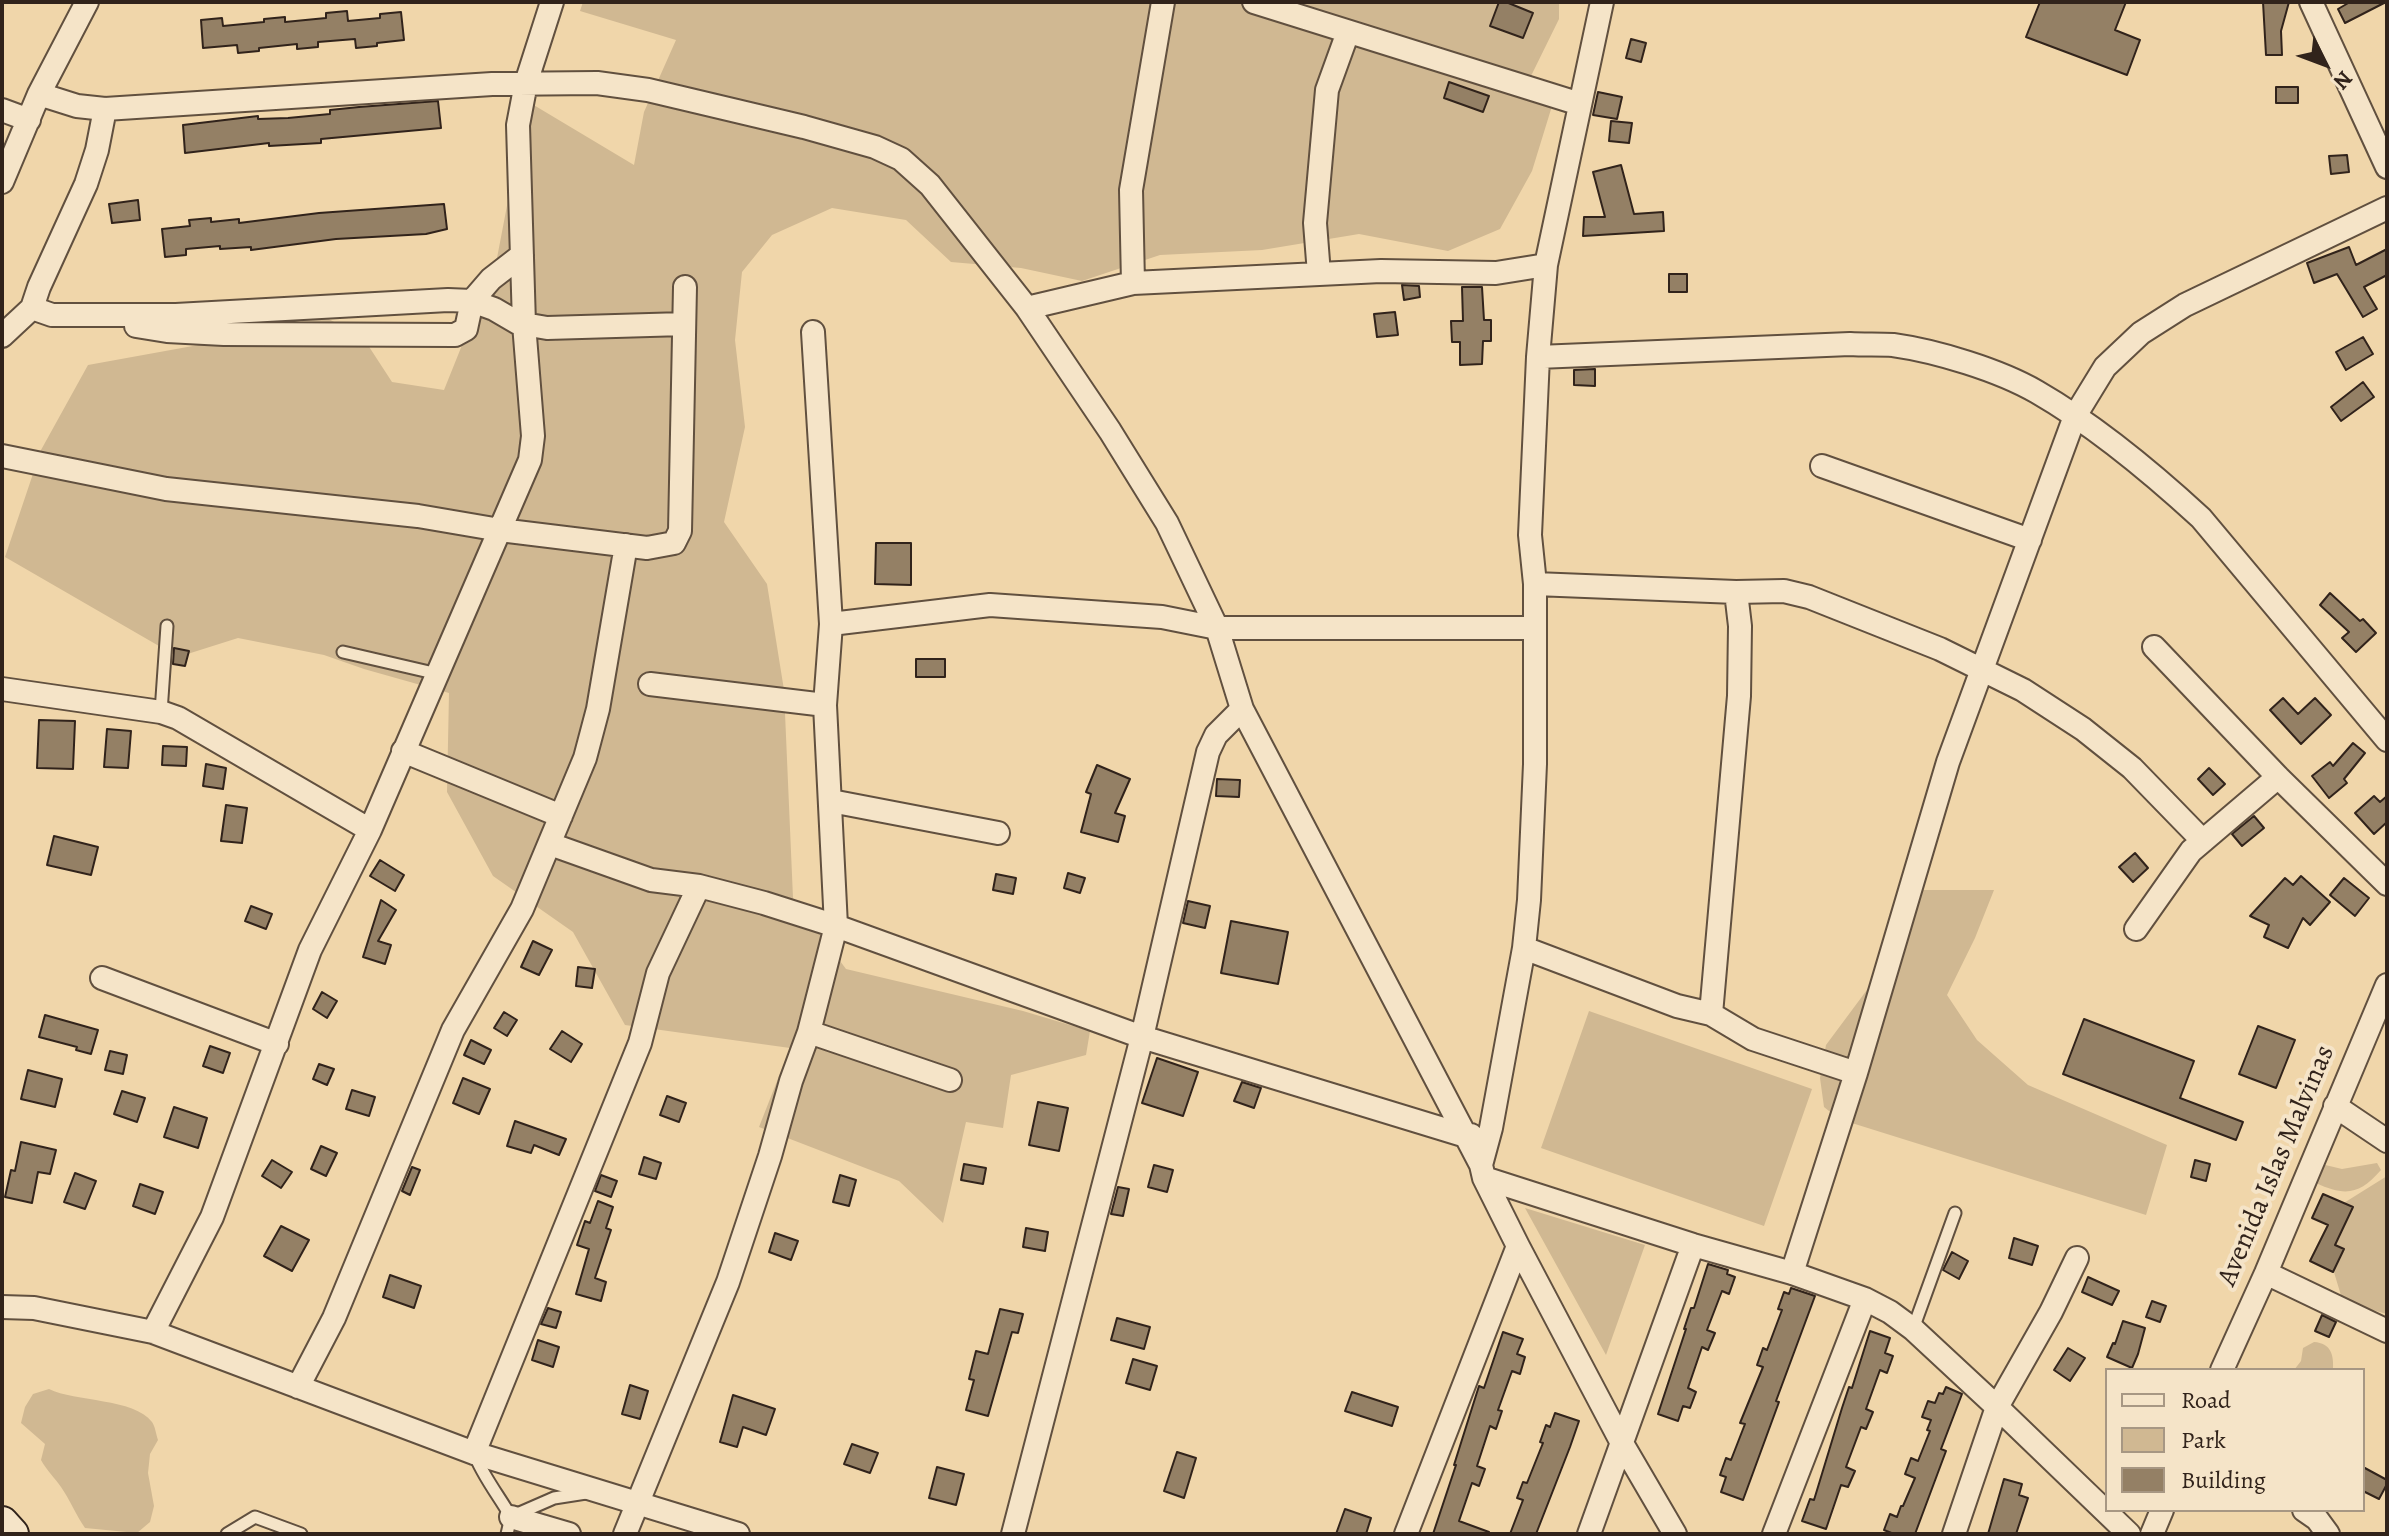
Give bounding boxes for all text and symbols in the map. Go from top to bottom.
north arrow [2285,24,2365,104]
text: N [2326,64,2359,96]
street label: Avenida Islas Malvinas [2211,1041,2343,1291]
legend [2105,1368,2365,1512]
text: Road [2181,1384,2231,1416]
text: Park [2181,1424,2226,1456]
text: Building [2181,1464,2266,1496]

